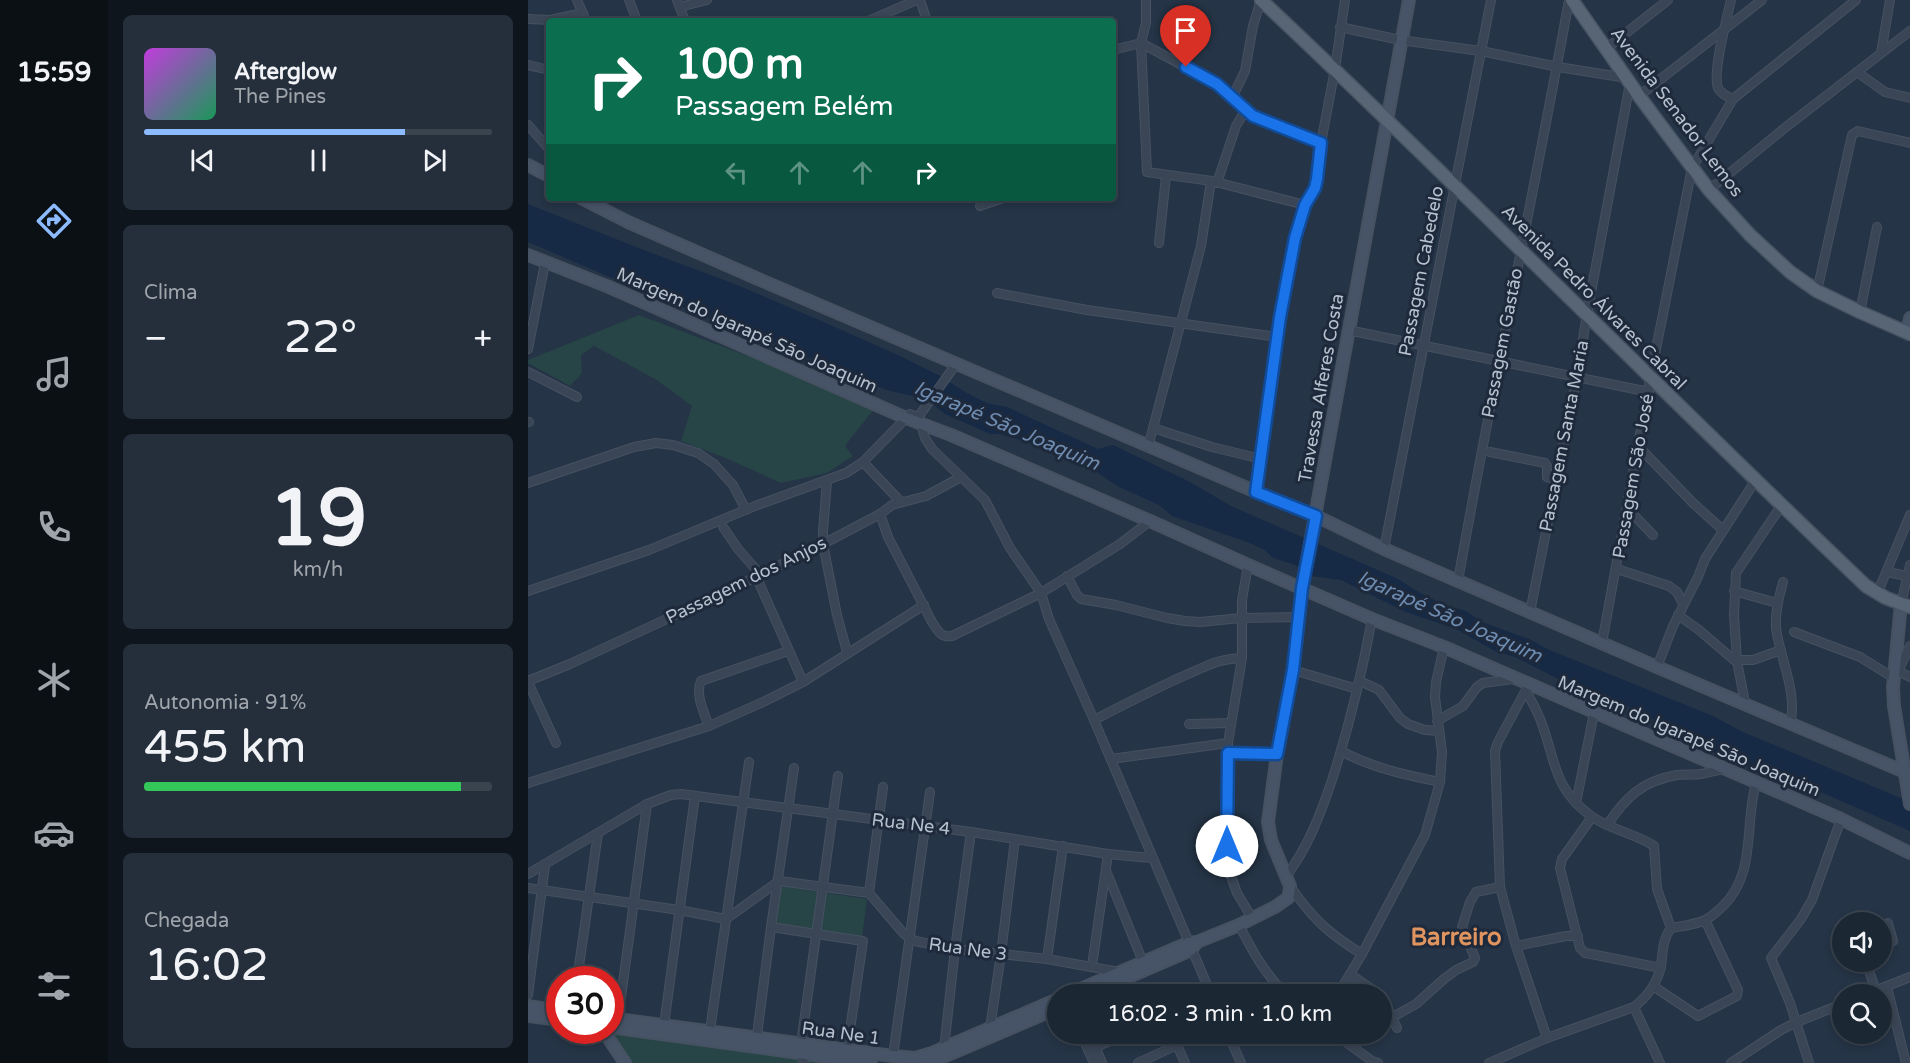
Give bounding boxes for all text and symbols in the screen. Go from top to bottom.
pin [1160,5,1211,67]
icon: arrive [1169,14,1202,47]
street label: Avenida Senador Lemos [1606,23,1748,201]
text: 100 m [675,39,804,90]
icon: right [576,42,654,120]
text: 15:59 [17,56,91,89]
text: Afterglow [234,59,337,85]
text: The Pines [234,85,326,109]
text: Passagem Belém [675,90,893,123]
icon: previous [186,144,219,177]
icon: pause [302,144,335,177]
icon: next [418,144,451,177]
icon: left [720,156,753,189]
icon: ahead [783,156,816,189]
icon: ahead [846,156,879,189]
icon: right [909,156,942,189]
street label: Passagem Cabedelo [1394,184,1448,358]
icon: directions [33,200,75,242]
street label: Avenida Pedro Álvares Cabral [1497,200,1691,394]
street label: Margem do Igarapé São Joaquim [613,262,881,398]
street label: Passagem Gastão [1477,266,1527,420]
text: Clima [144,281,197,305]
street label: Travessa Alferes Costa [1294,292,1348,484]
text: 22° [284,311,357,365]
text: − [144,319,168,358]
text: + [473,319,492,358]
street label: Passagem Santa Maria [1535,338,1593,534]
icon: music [33,353,75,395]
water label: Igarapé São Joaquim [910,376,1104,476]
street label: Passagem São José [1608,392,1658,560]
text: 19 [269,472,367,566]
icon: phone [33,506,75,548]
street label: Passagem dos Anjos [662,532,830,628]
text: km/h [293,558,343,582]
water label: Igarapé São Joaquim [1354,565,1546,669]
icon: climate [33,659,75,701]
street label: Margem do Igarapé São Joaquim [1554,671,1824,801]
text: Autonomia · 91% [144,691,306,715]
text: 455 km [144,721,306,775]
street label: Rua Ne 4 [870,808,952,840]
icon: car [33,812,75,854]
position arrow [1195,814,1259,878]
text: Chegada [144,909,229,933]
map controls [1832,912,1892,1044]
button: sound [1832,912,1892,972]
district label: Barreiro [1410,923,1502,952]
street label: Rua Ne 3 [927,933,1009,965]
text: 16:02 [144,939,269,993]
icon: filters [33,965,75,1007]
speed limit sign: 30 [546,966,624,1044]
button: search [1832,984,1892,1044]
text: 16:02 · 3 min · 1.0 km [1107,1001,1332,1027]
street label: Rua Ne 1 [800,1017,882,1049]

